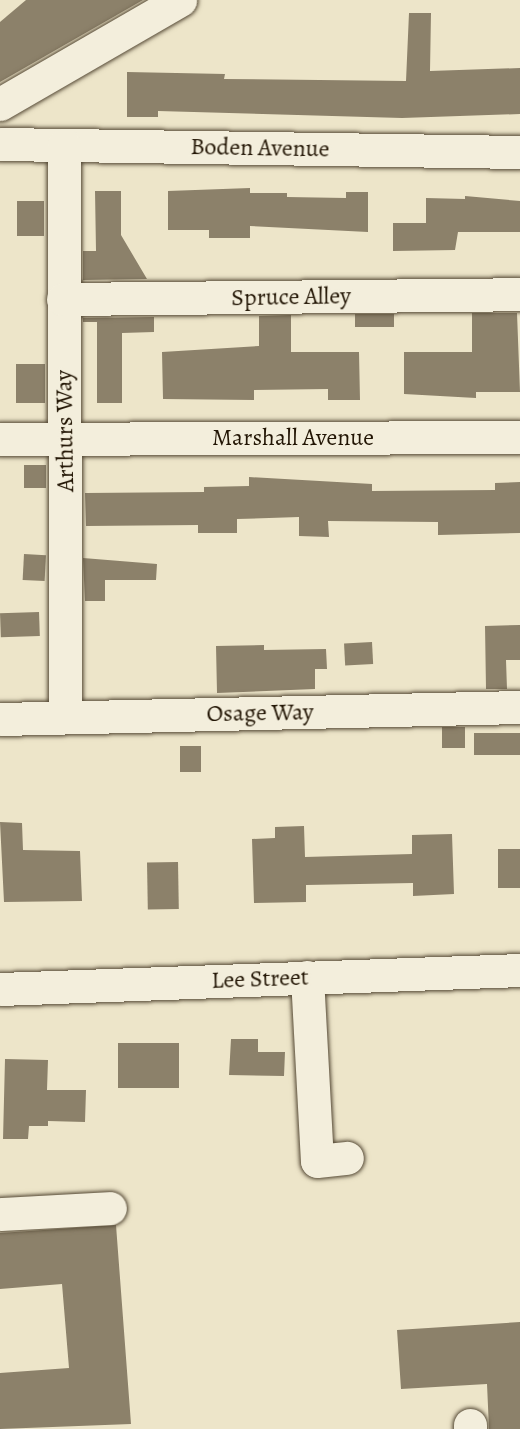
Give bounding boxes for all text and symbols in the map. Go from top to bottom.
street label: Boden Avenue [190,132,330,164]
street label: Spruce Alley [231,282,351,312]
street label: Arthurs Way [50,370,80,492]
street label: Marshall Avenue [212,424,374,452]
street label: Osage Way [206,698,314,728]
street label: Lee Street [211,963,309,995]

